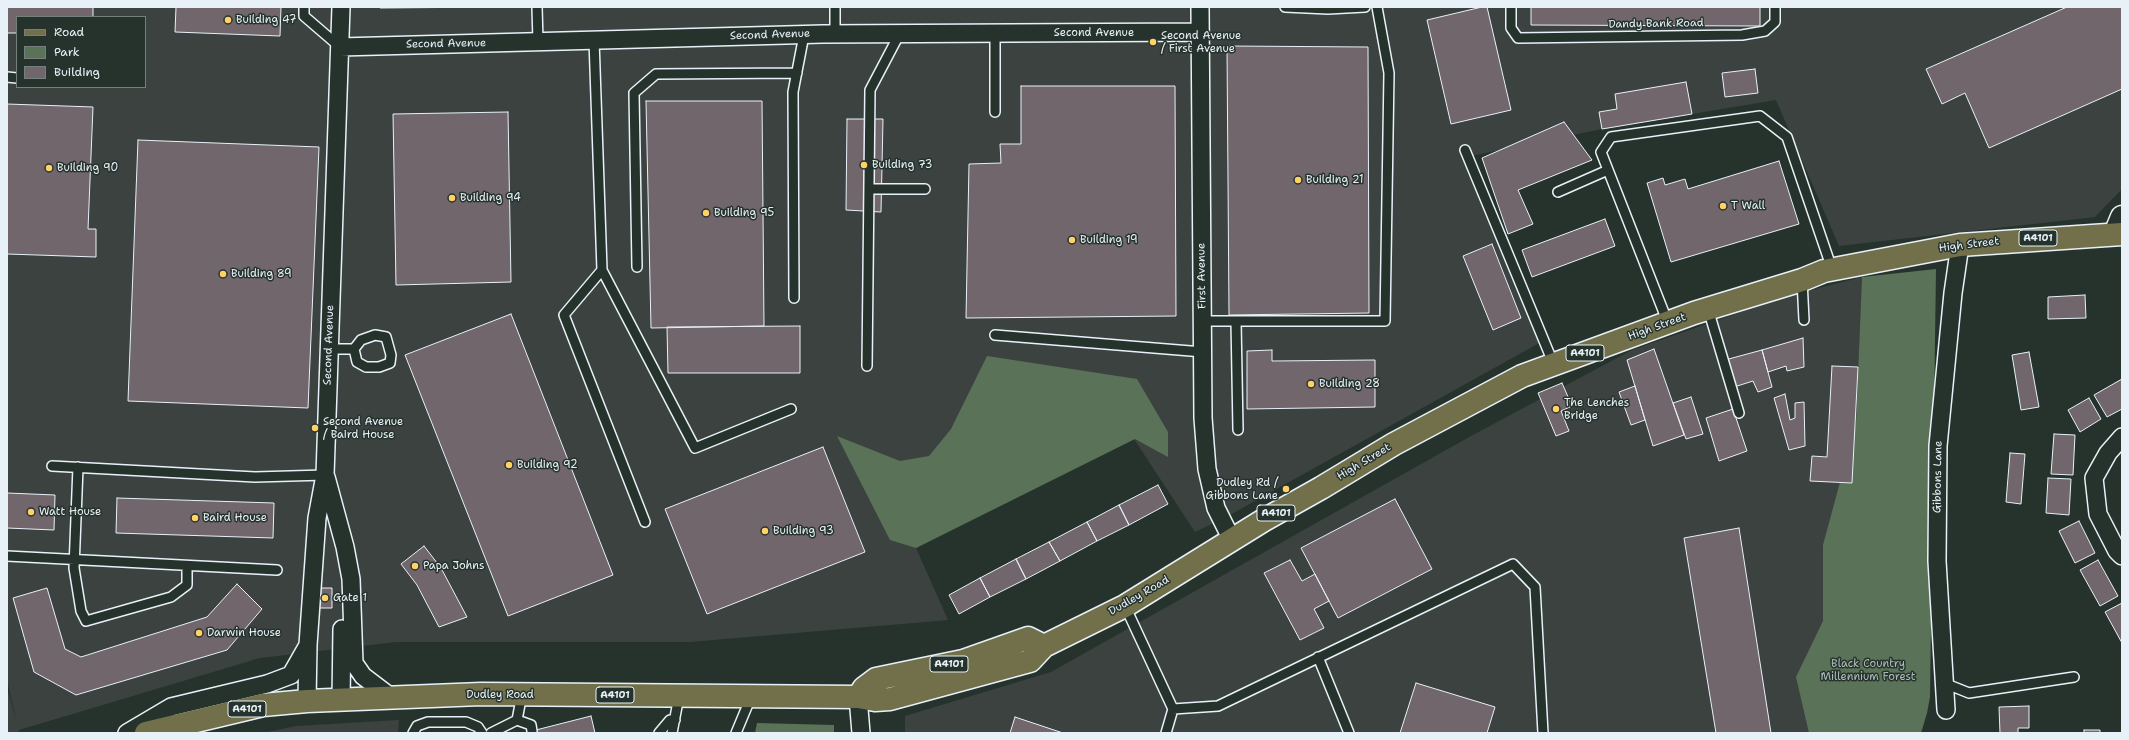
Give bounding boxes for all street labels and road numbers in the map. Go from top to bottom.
street label: Dandy Bank Road [1608,17,1704,31]
street label: Second Avenue [1054,26,1134,40]
street label: Second Avenue [730,27,810,43]
street label: Second Avenue [406,37,486,51]
road number: A4101 [2019,230,2057,246]
street label: High Street [1938,235,2000,255]
street label: First Avenue [1195,243,1209,309]
street label: Second Avenue [321,305,337,385]
street label: High Street [1626,310,1688,344]
road number: A4101 [1566,345,1604,361]
street label: High Street [1335,441,1393,483]
street label: Gibbons Lane [1931,441,1945,513]
road number: A4101 [1257,505,1295,521]
street label: Dudley Road [1106,573,1172,619]
road number: A4101 [930,656,968,672]
road number: A4101 [596,687,634,703]
street label: Dudley Road [466,688,534,702]
road number: A4101 [228,701,266,717]

